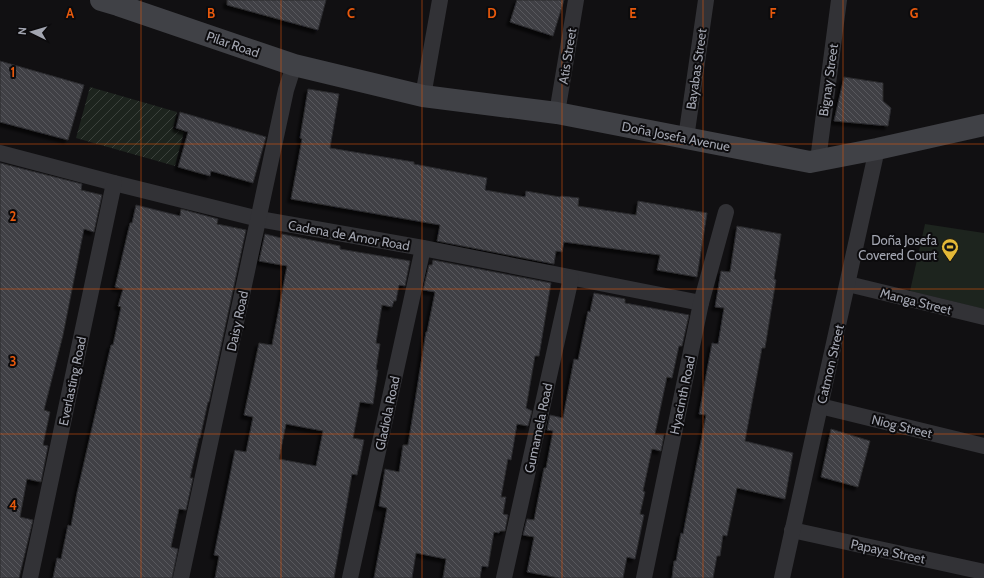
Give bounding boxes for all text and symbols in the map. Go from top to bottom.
text: A [66,5,75,21]
text: B [207,5,215,21]
text: C [347,5,355,21]
text: D [487,5,497,21]
text: E [629,5,637,21]
text: F [770,5,777,21]
text: G [910,5,919,21]
north arrow [12,12,52,52]
street label: Atis Street [555,26,579,85]
text: N [15,27,29,36]
street label: Bayabas Street [682,27,710,111]
street label: Pilar Road [205,28,261,60]
street label: Bignay Street [815,42,841,117]
text: 1 [11,64,15,80]
street label: Doña Josefa Avenue [621,118,732,154]
text: 2 [10,208,17,224]
street label: Cadena de Amor Road [287,216,411,254]
place label: Doña Josefa Covered Court [858,232,938,263]
sports icon: Doña Josefa Covered Court [940,237,960,262]
street label: Manga Street [879,284,954,318]
street label: Daisy Road [223,289,251,353]
street label: Catmon Street [813,322,847,405]
street label: Everlasting Road [55,335,89,427]
text: 3 [9,353,17,369]
street label: Hyacinth Road [666,354,698,436]
street label: Gladiola Road [371,374,403,452]
street label: Gumamela Road [521,382,555,474]
street label: Niog Street [870,411,934,441]
text: 4 [9,497,17,513]
street label: Papaya Street [849,535,927,567]

